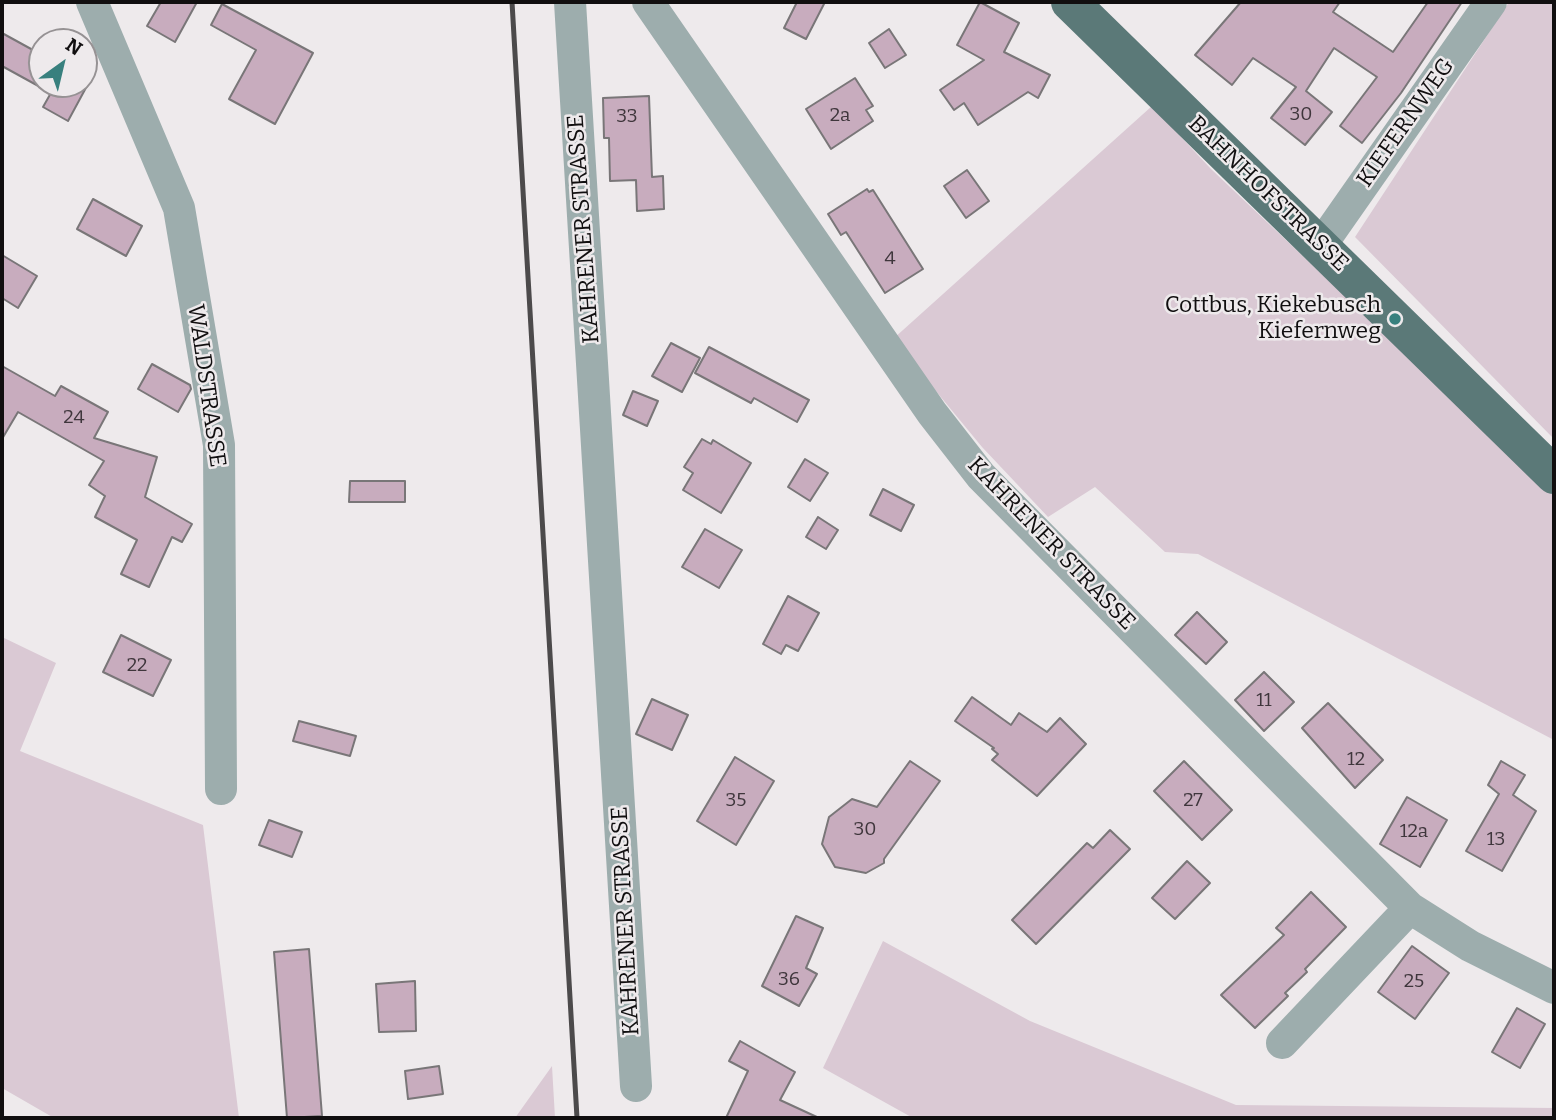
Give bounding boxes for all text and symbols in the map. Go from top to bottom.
north arrow [28,28,98,98]
text: N [61,33,86,60]
street label: KIEFERNWEG [1351,53,1461,193]
house number: 30 [1289,104,1313,126]
house number: 2a [830,105,850,127]
house number: 33 [616,106,638,128]
street label: BAHNHOFSTRASSE [1182,110,1354,278]
street label: KAHRENER STRASSE [562,114,606,344]
house number: 4 [884,248,896,270]
place label: Cottbus, Kiekebusch Kiefernweg [1165,292,1381,346]
street label: WALDSTRASSE [181,303,231,469]
marker: Cottbus, Kiekebusch Kiefernweg [1387,311,1403,327]
house number: 24 [63,407,85,429]
street label: KAHRENER STRASSE [961,452,1141,636]
house number: 22 [127,655,147,677]
house number: 11 [1256,690,1272,712]
house number: 12 [1347,749,1365,771]
house number: 35 [726,790,746,812]
house number: 27 [1183,790,1203,812]
street label: KAHRENER STRASSE [606,806,646,1036]
house number: 30 [853,819,877,841]
house number: 12a [1400,821,1428,843]
house number: 13 [1487,829,1505,851]
house number: 36 [778,969,800,991]
house number: 25 [1404,971,1424,993]

